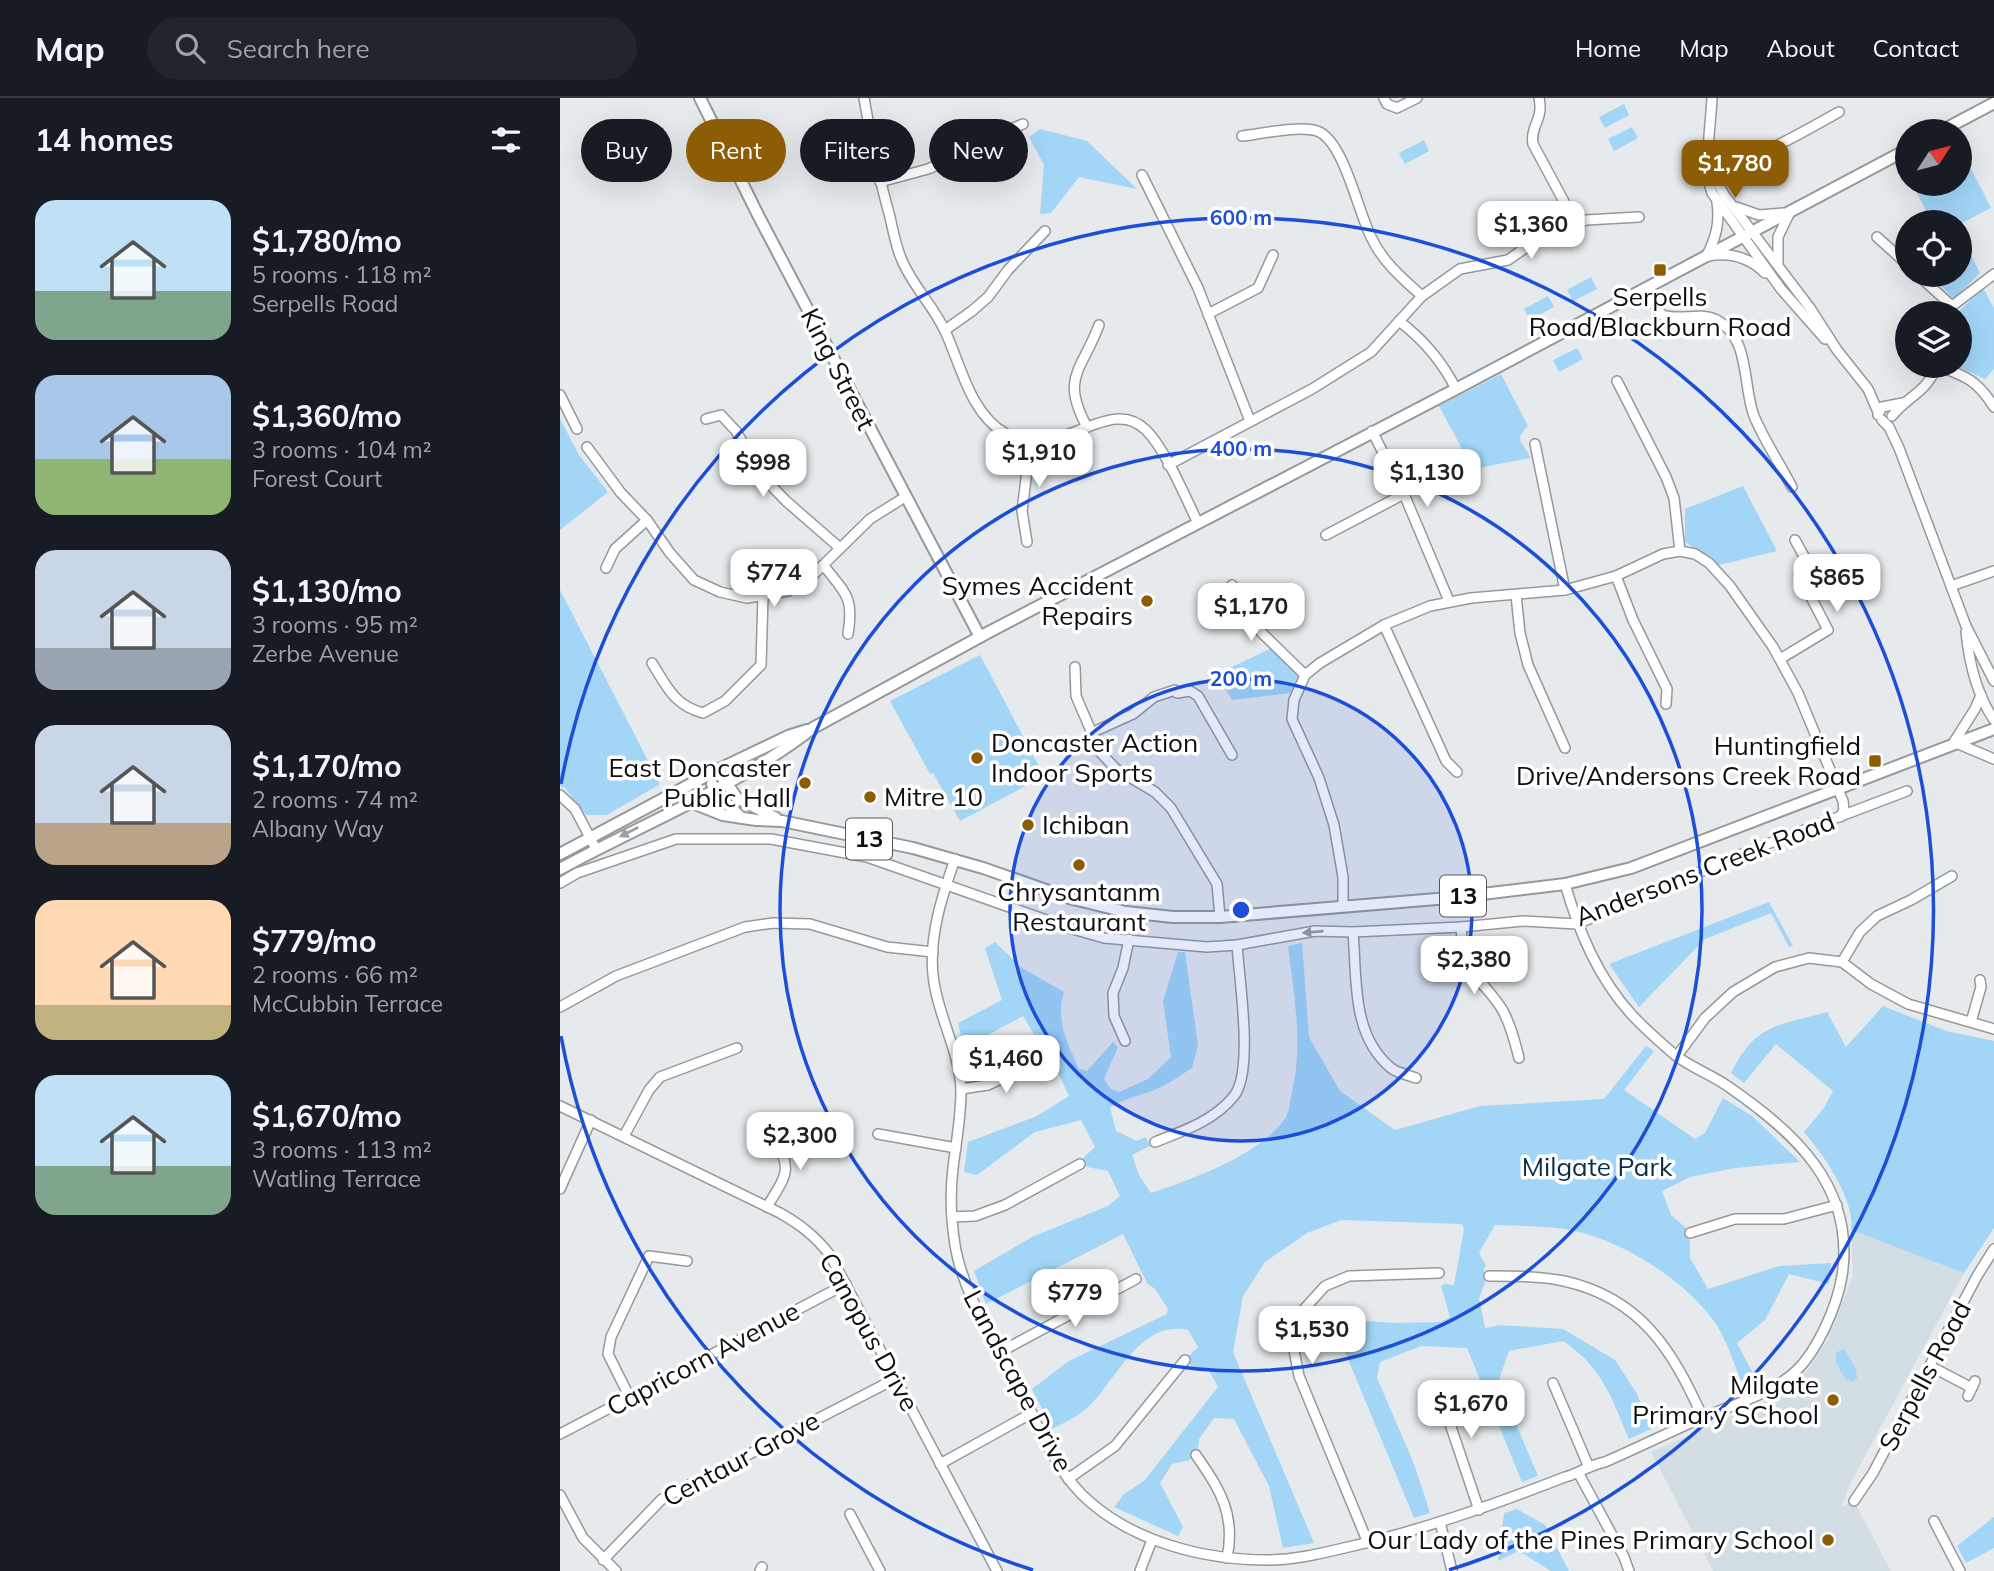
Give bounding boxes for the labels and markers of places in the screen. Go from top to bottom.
pin: $1,780 [1678,140,1792,200]
pin: $1,360 [1474,202,1588,261]
marker: Serpells Road/Blackburn Road [1652,262,1668,278]
place label: Serpells Road/Blackburn Road [1529,280,1791,343]
pin: $1,910 [982,430,1096,489]
pin: $998 [722,440,804,499]
pin: $1,130 [1370,450,1484,509]
pin: $774 [733,550,815,609]
pin: $865 [1796,554,1878,614]
place label: Symes Accident Repairs [942,569,1133,632]
pin: $1,170 [1194,584,1308,643]
marker: Symes Accident Repairs [1139,593,1155,609]
place label: Doncaster Action Indoor Sports [991,726,1198,789]
place label: Huntingfield Drive/Andersons Creek Road [1516,729,1861,792]
marker: Doncaster Action Indoor Sports [969,750,985,766]
place label: East Doncaster Public Hall [608,751,792,814]
marker: Huntingfield Drive/Andersons Creek Road [1867,753,1883,769]
marker: East Doncaster Public Hall [797,775,813,791]
place label: Mitre 10 [884,780,983,813]
marker: Mitre 10 [862,789,878,805]
place label: Ichiban [1042,808,1129,841]
marker: Ichiban [1020,817,1036,833]
marker: Chrysantanm Restaurant [1071,857,1087,873]
place label: Chrysantanm Restaurant [997,875,1161,938]
centre of rings [1229,898,1253,922]
pin: $2,380 [1417,936,1531,996]
pin: $1,460 [949,1035,1063,1095]
pin: $2,300 [743,1112,857,1172]
pin: $779 [1034,1270,1116,1329]
pin: $1,530 [1255,1306,1369,1366]
place label: Milgate Primary SChool [1632,1368,1819,1431]
pin: $1,670 [1414,1380,1528,1440]
marker: Milgate Primary SChool [1825,1392,1841,1408]
place label: Our Lady of the Pines Primary School [1367,1523,1814,1556]
marker: Our Lady of the Pines Primary School [1820,1532,1836,1548]

